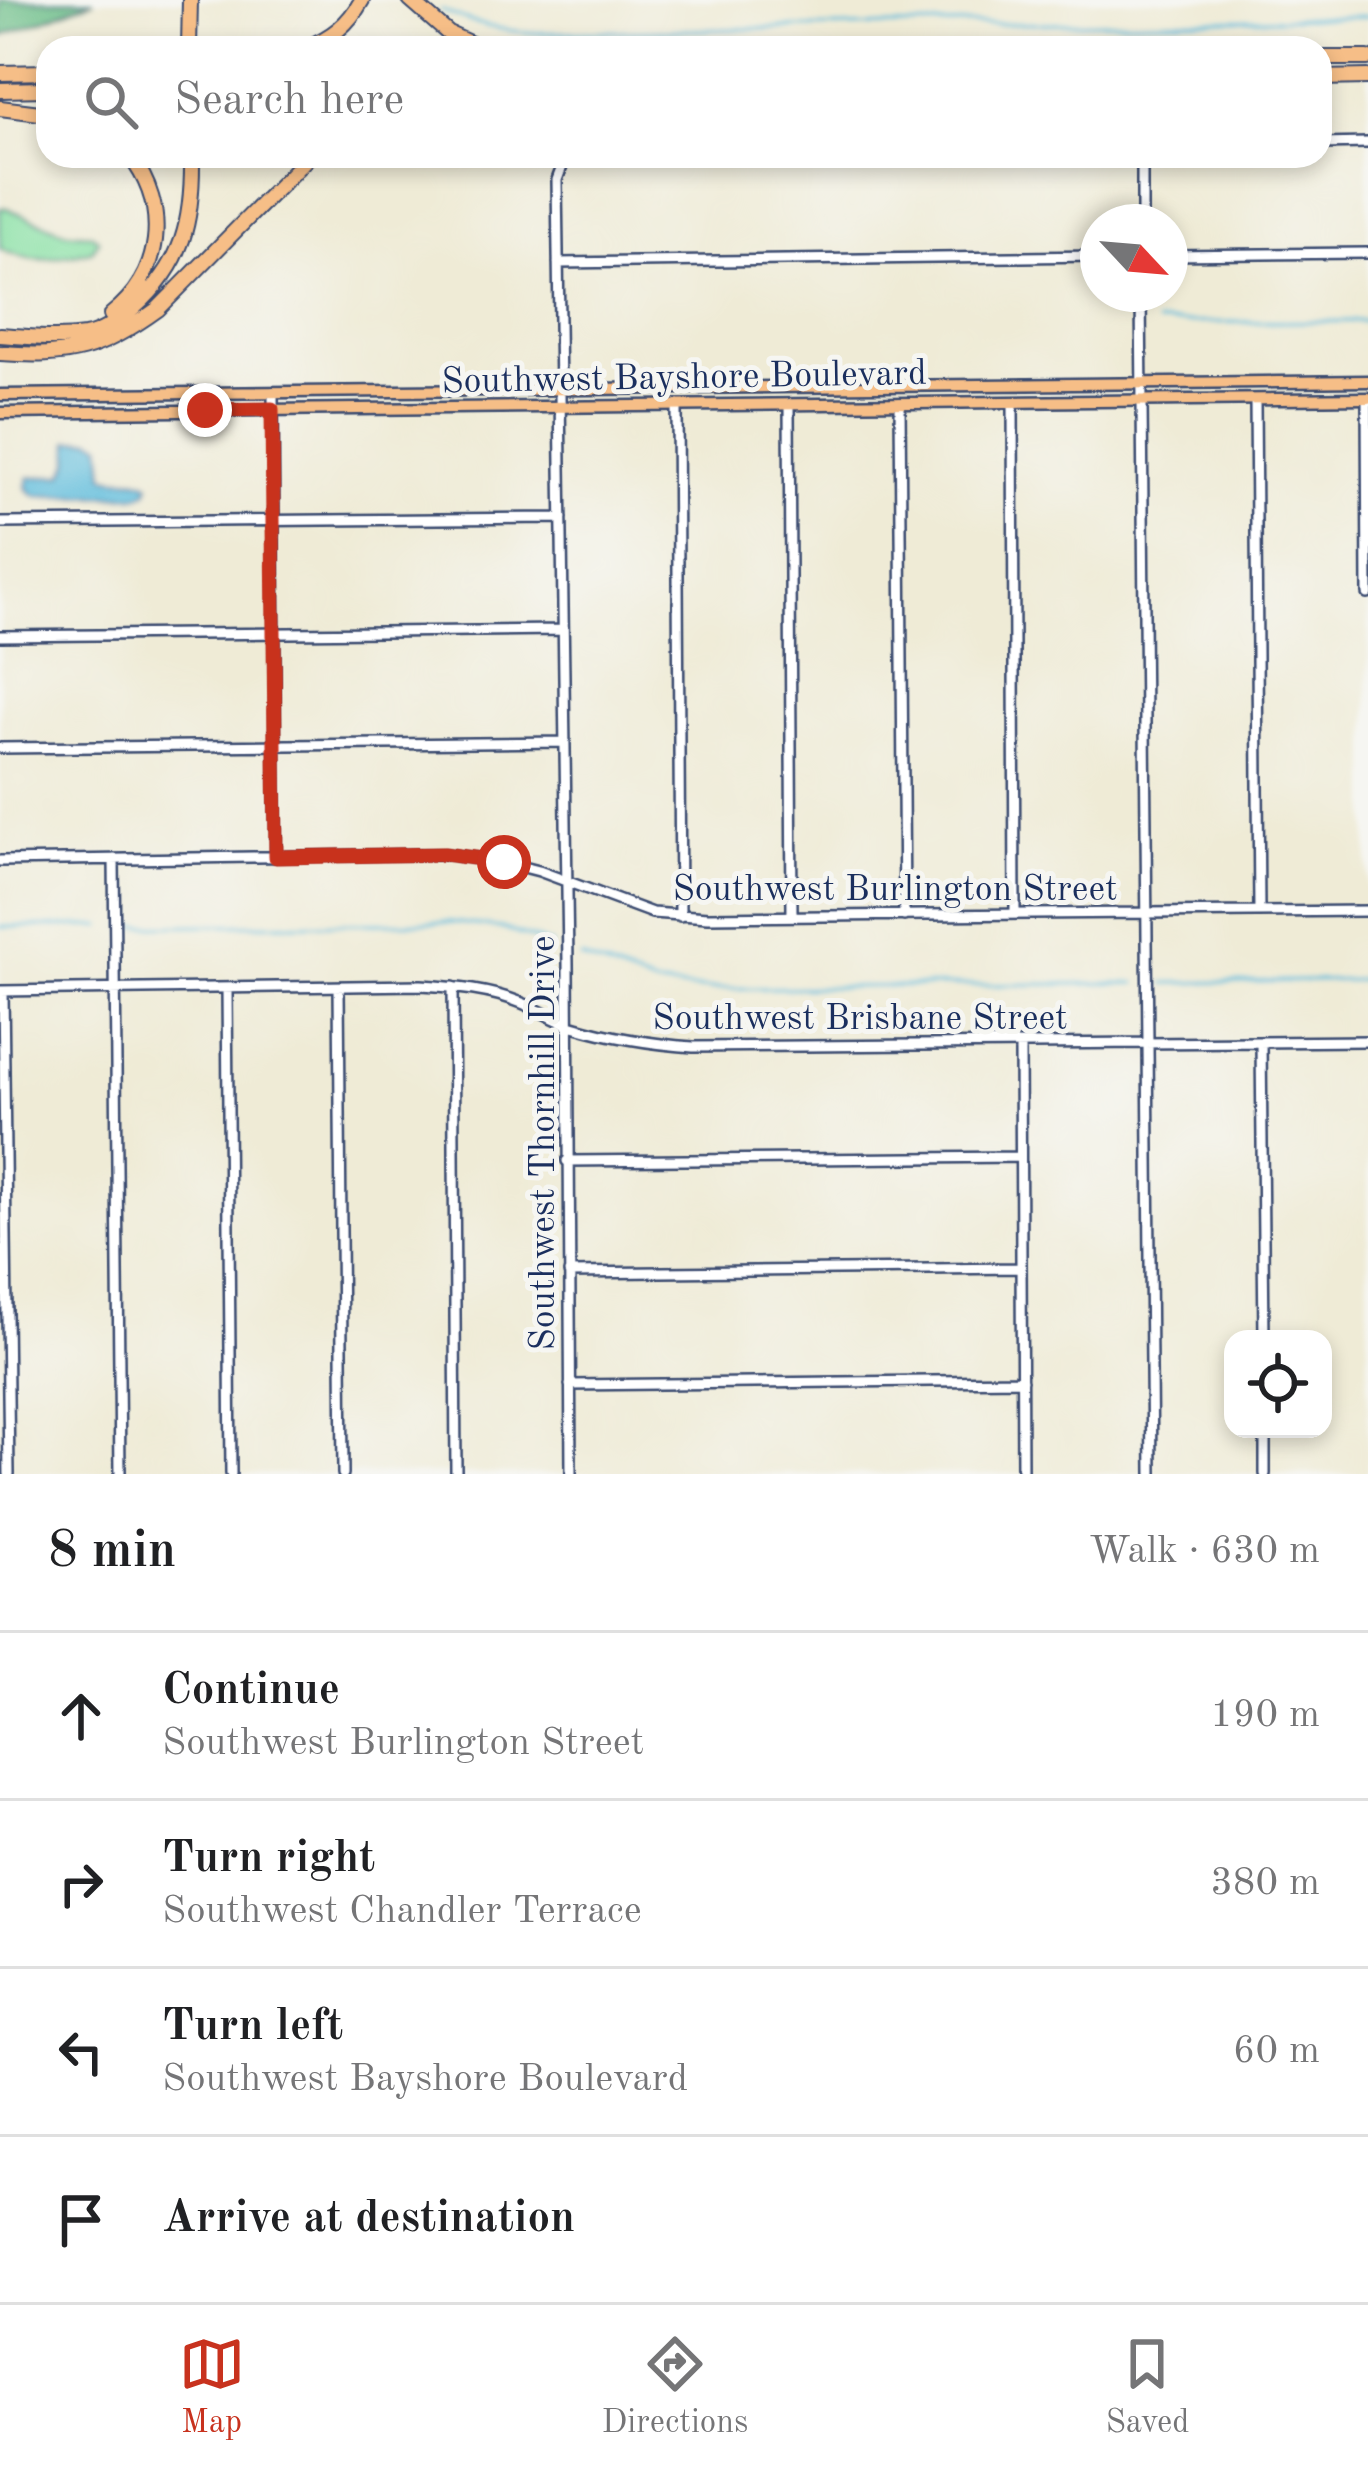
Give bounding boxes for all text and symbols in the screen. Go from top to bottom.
search box [36,36,1332,168]
icon: search [78,69,144,135]
text: Search here [174,79,404,124]
north arrow [1080,204,1188,312]
street label: Southwest Bayshore Boulevard [441,357,927,401]
route end [178,383,232,437]
route start [477,835,531,889]
street label: Southwest Burlington Street [672,873,1118,909]
street label: Southwest Thornhill Drive [527,935,563,1351]
street label: Southwest Brisbane Street [652,1002,1068,1038]
map controls [1224,1330,1332,1438]
button: locate [1224,1330,1332,1438]
text: 8 min [48,1527,176,1578]
text: Walk · 630 m [1089,1532,1320,1571]
text: Continue [162,1669,340,1714]
icon: ahead [48,1683,114,1749]
text: 190 m [1210,1696,1320,1735]
text: Southwest Burlington Street [162,1724,644,1763]
text: Turn right [162,1837,375,1882]
icon: right [48,1851,114,1917]
text: 380 m [1210,1864,1320,1903]
text: Southwest Chandler Terrace [162,1892,642,1931]
text: Turn left [162,2005,343,2050]
icon: left [48,2019,114,2085]
text: 60 m [1233,2032,1320,2071]
text: Southwest Bayshore Boulevard [162,2060,688,2099]
icon: arrive [48,2187,114,2253]
text: Arrive at destination [162,2197,575,2242]
tab: Map [179,2331,245,2444]
tab: Directions [602,2331,748,2444]
tab: Saved [1105,2331,1189,2444]

